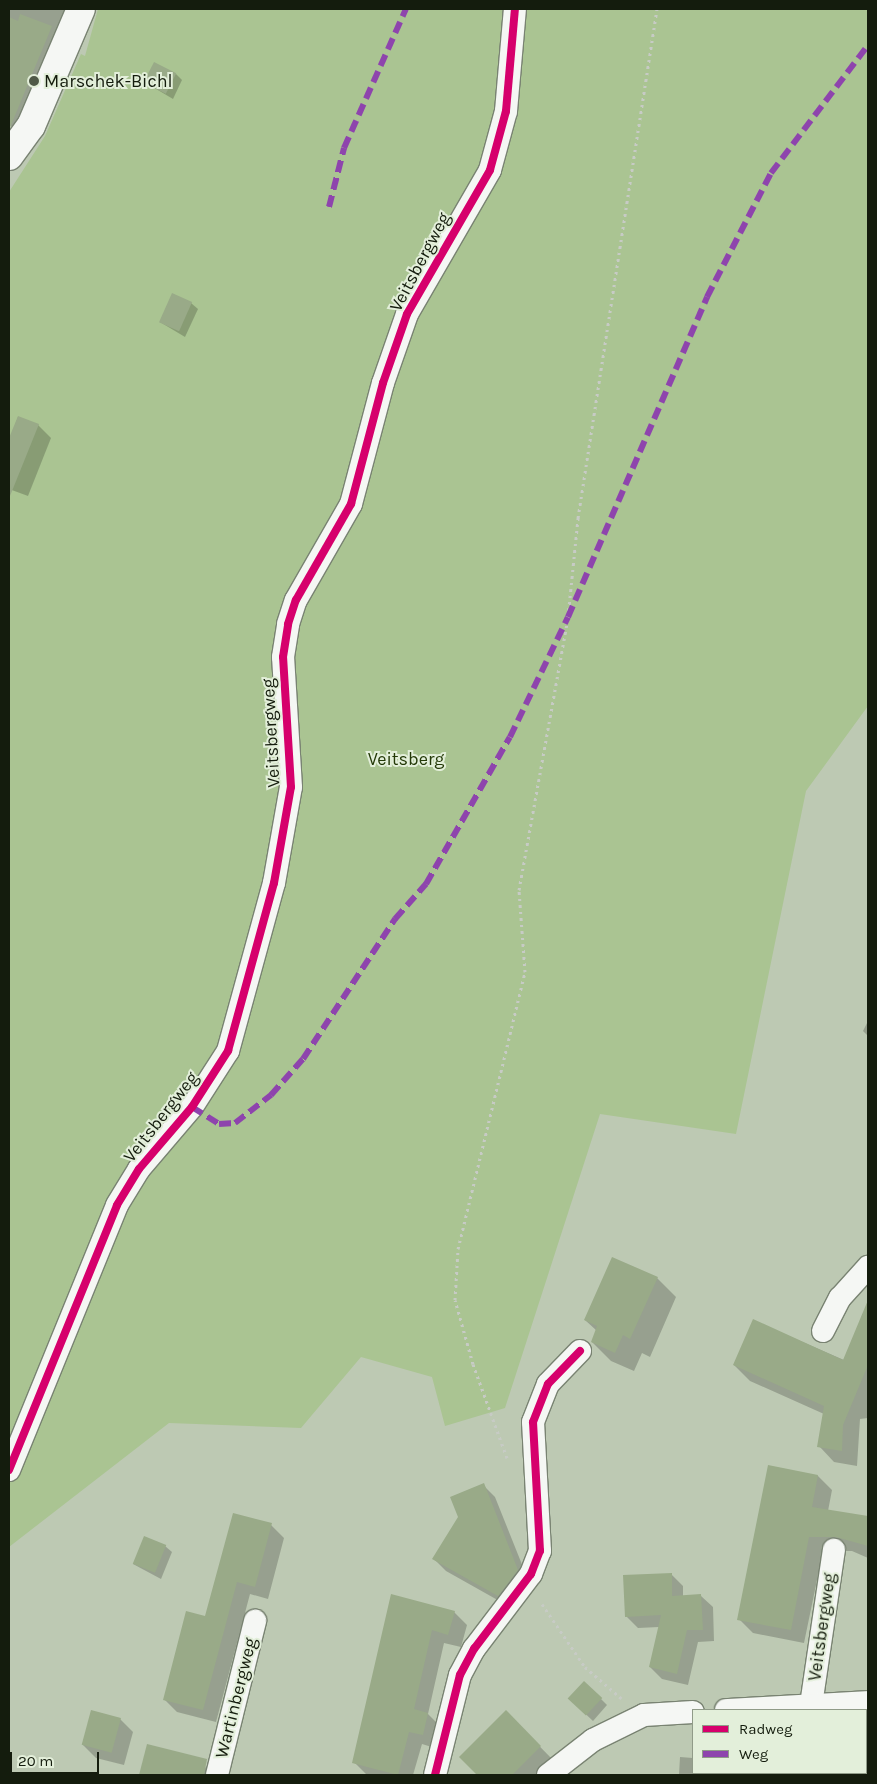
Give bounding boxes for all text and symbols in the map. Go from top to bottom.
place label: Marschek-Bichl [44,70,173,92]
marker: Marschek-Bichl [28,75,40,87]
street label: Veitsbergweg [385,209,455,315]
street label: Veitsbergweg [257,678,285,788]
park label: Veitsberg [368,748,444,770]
street label: Veitsbergweg [119,1067,203,1167]
street label: Veitsbergweg [804,1571,840,1683]
street label: Wartinbergweg [211,1635,261,1761]
legend [692,1709,867,1774]
text: Radweg [739,1720,792,1738]
scale bar [12,1742,101,1774]
text: Weg [739,1745,768,1763]
text: 20 m [18,1752,53,1770]

